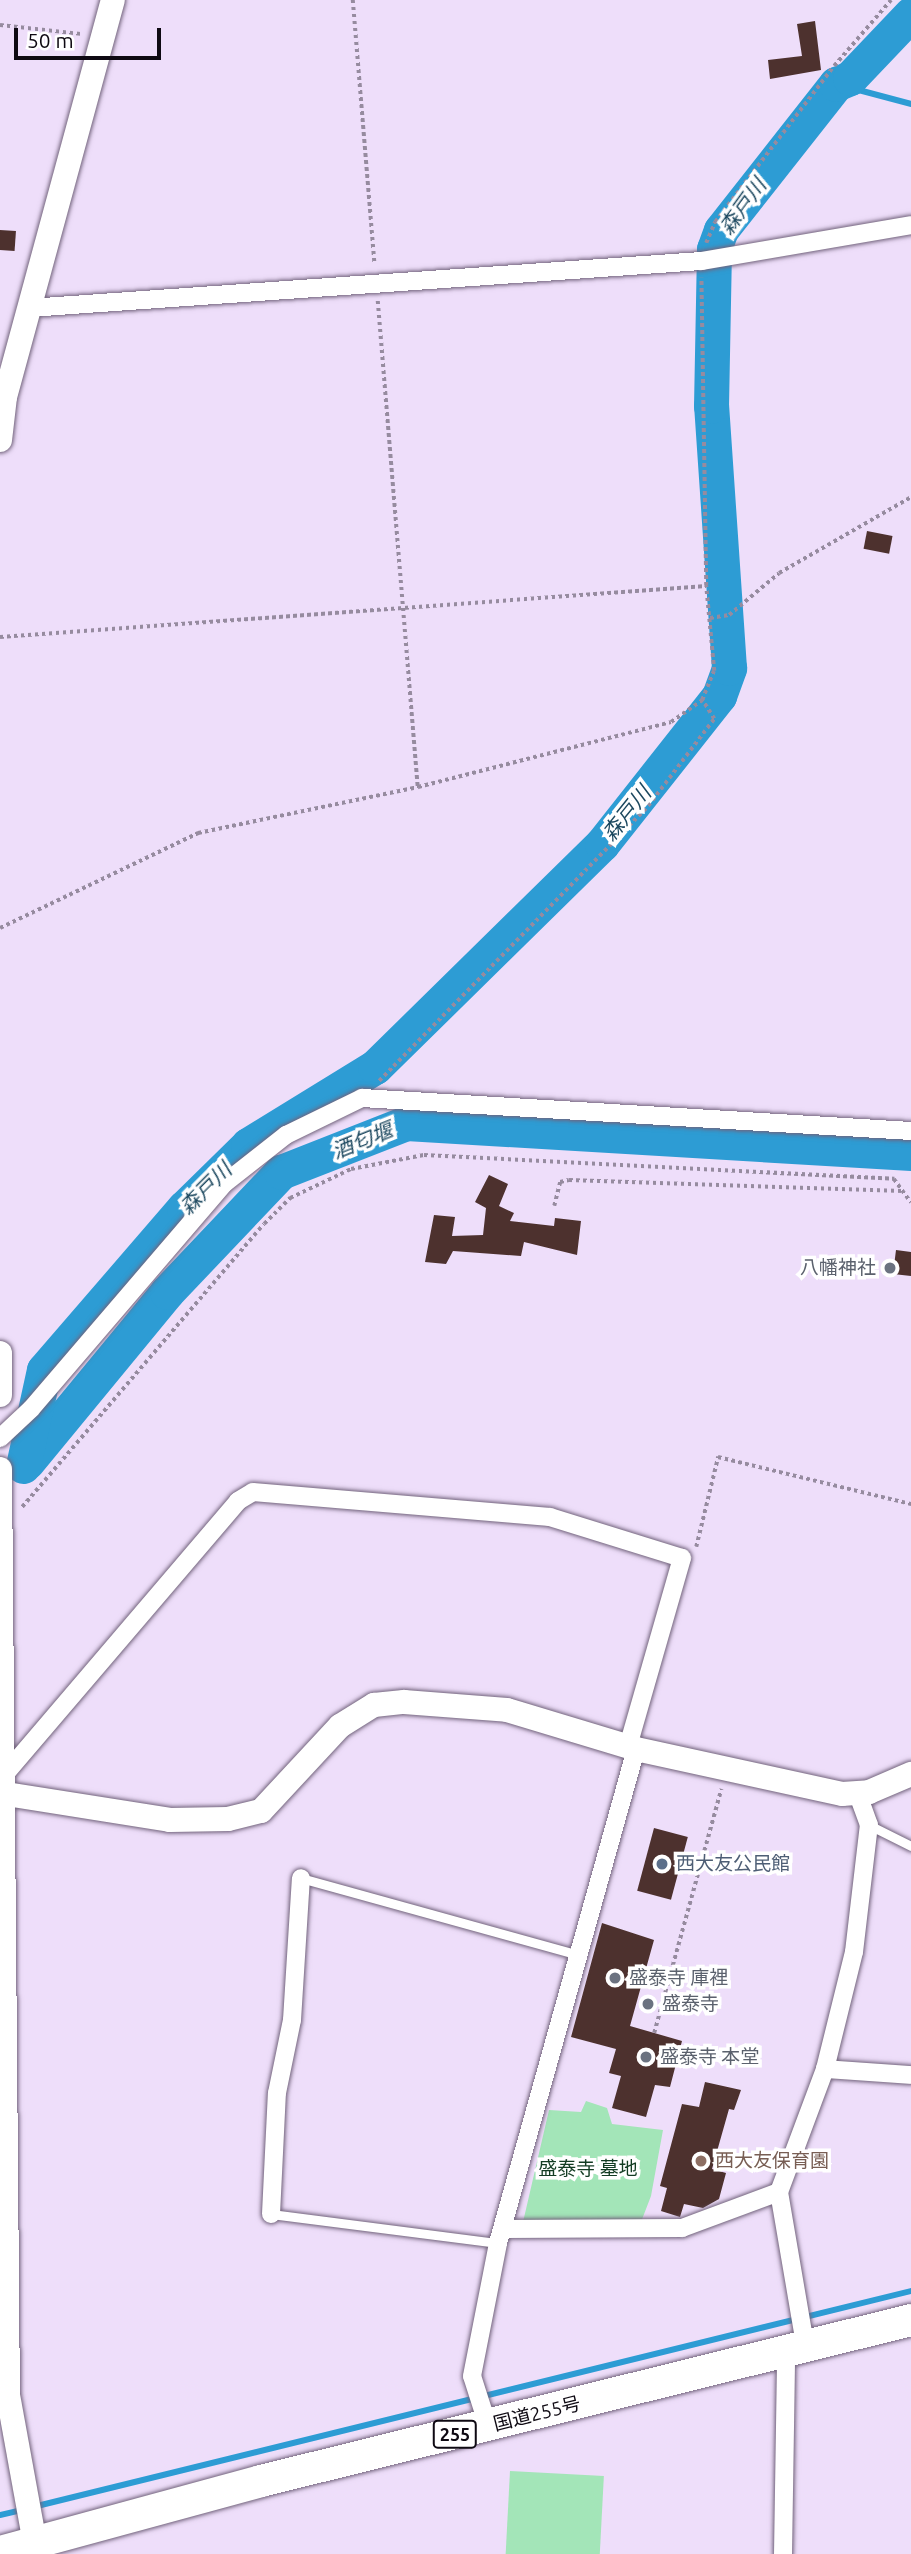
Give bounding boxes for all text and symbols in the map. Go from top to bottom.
scale bar [18,14,164,58]
text: 50 m [27,28,74,52]
water label: 森戸川 [713,173,771,239]
water label: 森戸川 [596,781,656,845]
water label: 酒匂堰 [328,1117,396,1163]
water label: 森戸川 [174,1157,236,1219]
place label: 八幡神社 [800,1257,876,1279]
marker: 八幡神社 [882,1260,898,1276]
place label: 西大友公民館 [676,1853,790,1875]
marker: 西大友公民館 [654,1856,670,1872]
place label: 盛泰寺 庫裡 [629,1967,728,1989]
marker: 盛泰寺 庫裡 [607,1970,623,1986]
place label: 盛泰寺 [662,1993,719,2015]
marker: 盛泰寺 [640,1996,656,2012]
place label: 盛泰寺 本堂 [660,2046,759,2068]
marker: 盛泰寺 本堂 [638,2049,654,2065]
place label: 西大友保育園 [715,2150,829,2172]
marker: 西大友保育園 [693,2153,709,2169]
park label: 盛泰寺 墓地 [538,2158,638,2180]
street label: 国道255号 [491,2392,583,2436]
road number: 255 [432,2420,478,2448]

